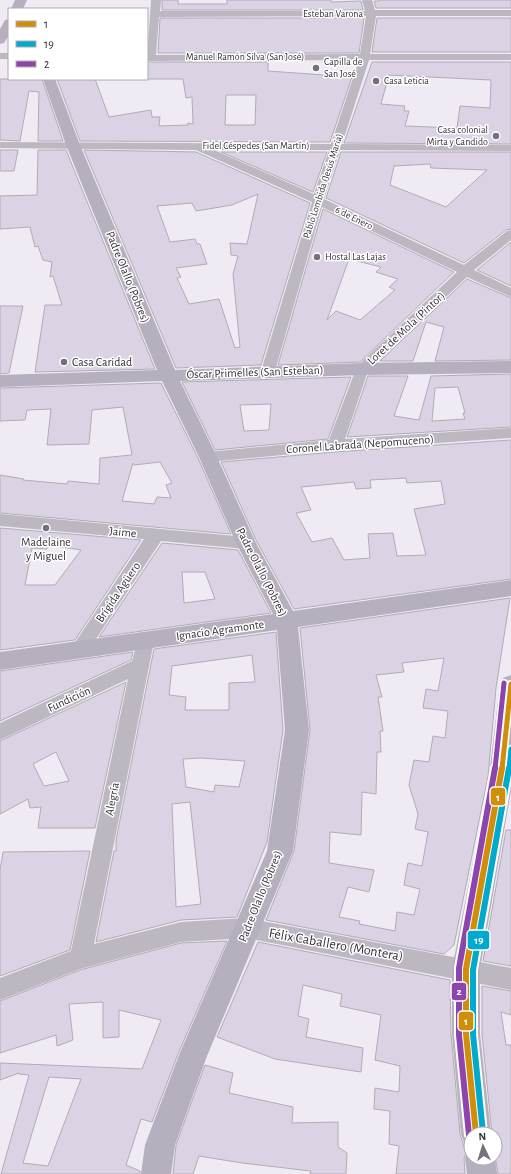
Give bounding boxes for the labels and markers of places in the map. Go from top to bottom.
place label: Capilla de San José [324,57,363,79]
marker: Capilla de San José [311,63,321,73]
marker: Casa Leticia [371,76,381,86]
place label: Casa Leticia [384,76,429,86]
place label: Casa colonial Mirta y Candido [427,125,488,147]
marker: Casa colonial Mirta y Candido [491,131,501,141]
marker: Hostal Las Lajas [312,252,322,262]
place label: Hostal Las Lajas [325,252,386,262]
place label: Casa Caridad [72,356,132,368]
marker: Casa Caridad [59,357,69,367]
marker: Madelaine y Miguel [41,523,51,533]
place label: Madelaine y Miguel [21,536,71,563]

